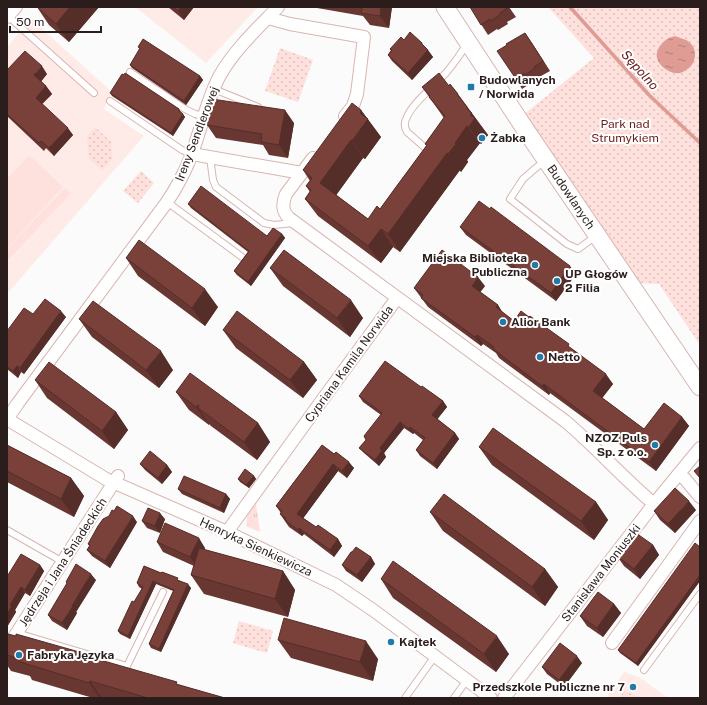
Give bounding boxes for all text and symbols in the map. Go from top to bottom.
scale bar [10,8,101,34]
text: 50 m [16,15,44,29]
water label: Sępolno [618,47,662,93]
place label: Budowlanych / Norwida [479,73,556,101]
marker: Budowlanych / Norwida [466,82,476,92]
street label: Ireny Sendlerowej [172,85,222,183]
park label: Park nad Strumykiem [591,117,659,145]
place label: Żabka [490,131,526,145]
marker: Żabka [477,133,487,143]
street label: Budowlanych [544,162,598,232]
place label: Miejska Biblioteka Publiczna [422,251,527,279]
marker: Miejska Biblioteka Publiczna [530,260,540,270]
place label: UP Głogów 2 Filia [565,267,628,295]
marker: UP Głogów 2 Filia [552,276,562,286]
street label: Cypriana Kamila Norwida [302,303,396,425]
place label: Alior Bank [511,315,570,329]
marker: Alior Bank [498,317,508,327]
place label: Netto [548,350,580,364]
marker: Netto [535,352,545,362]
place label: NZOZ Puls Sp. z o.o. [585,431,647,459]
marker: NZOZ Puls Sp. z o.o. [650,440,660,450]
street label: Jędrzeja i Jana Śniadeckich [16,495,110,629]
street label: Henryka Sienkiewicza [197,515,315,579]
street label: Stanisława Moniuszki [559,521,643,625]
place label: Kajtek [399,635,436,649]
marker: Kajtek [386,637,396,647]
place label: Fabryka Języka [27,648,115,662]
marker: Fabryka Języka [14,650,24,660]
place label: Przedszkole Publiczne nr 7 [472,680,625,694]
marker: Przedszkole Publiczne nr 7 [628,682,638,692]

